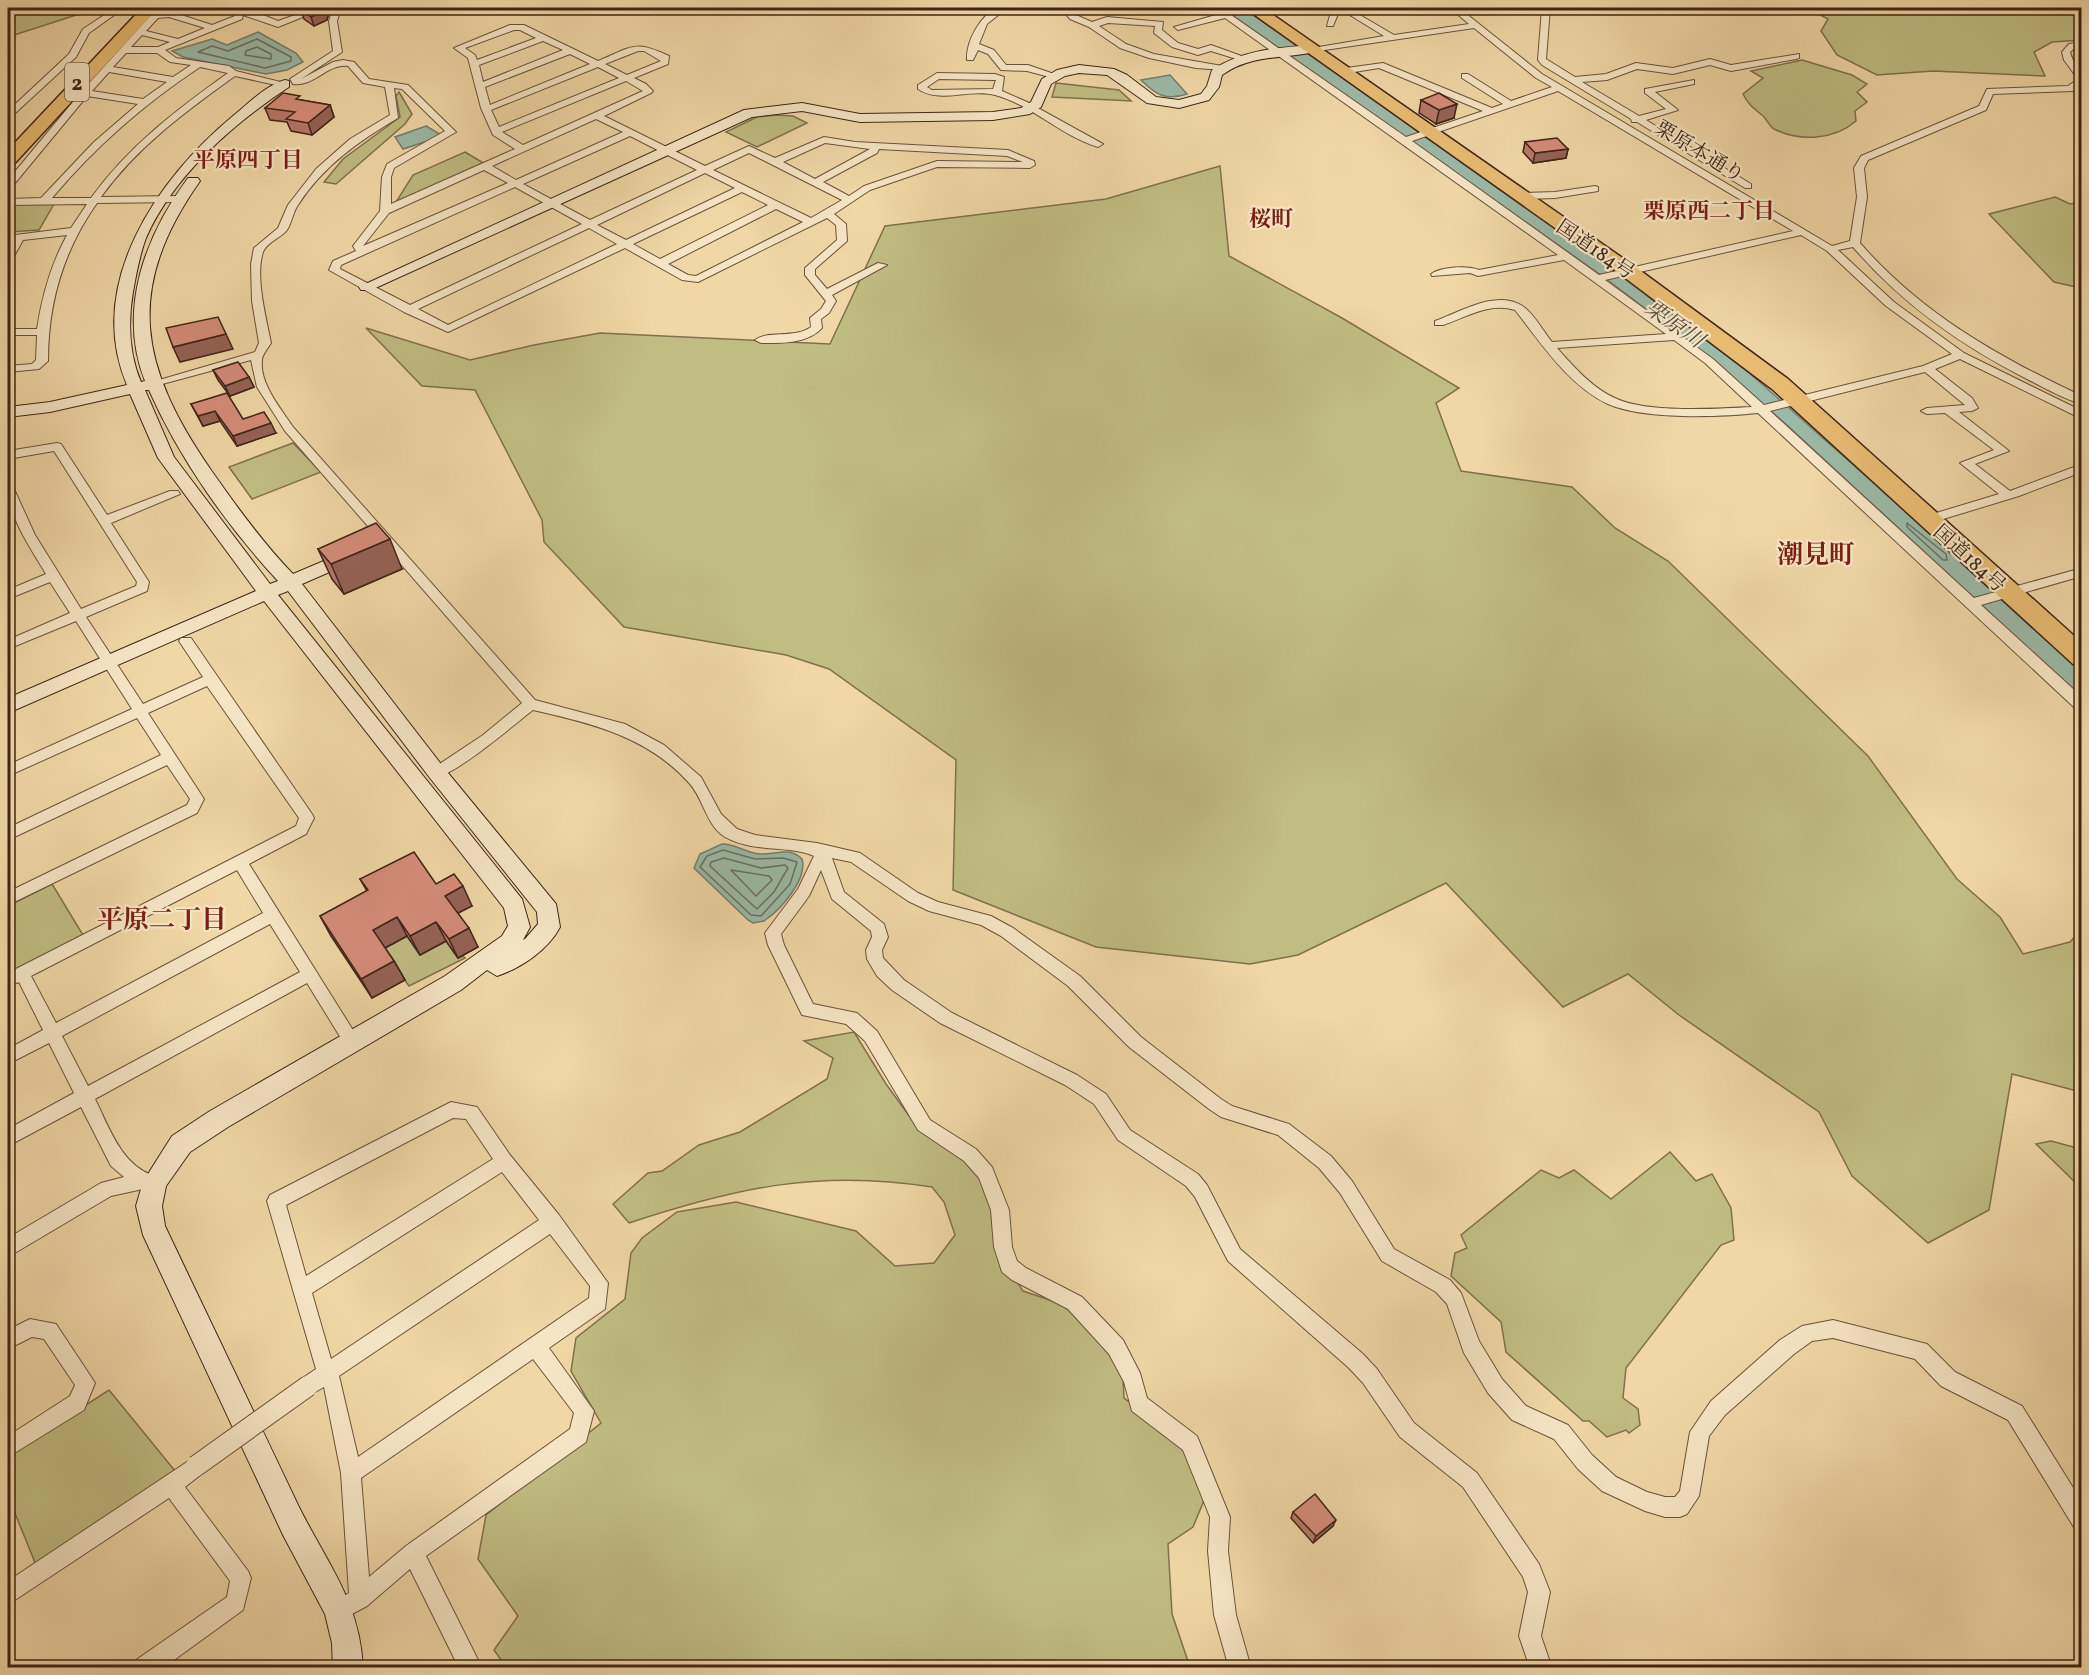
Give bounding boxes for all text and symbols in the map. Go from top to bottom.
road number: 2 [65,63,89,101]
street label: 栗原本通り [1649,115,1749,190]
district label: 平原四丁目 [193,146,303,177]
district label: 栗原西二丁目 [1643,197,1775,228]
district label: 桜町 [1249,205,1293,236]
street label: 国道184号 [1550,214,1640,287]
water label: 栗原川 [1638,293,1711,358]
street label: 国道184号 [1926,519,2011,600]
district label: 潮見町 [1777,538,1855,574]
district label: 平原二丁目 [97,903,227,939]

